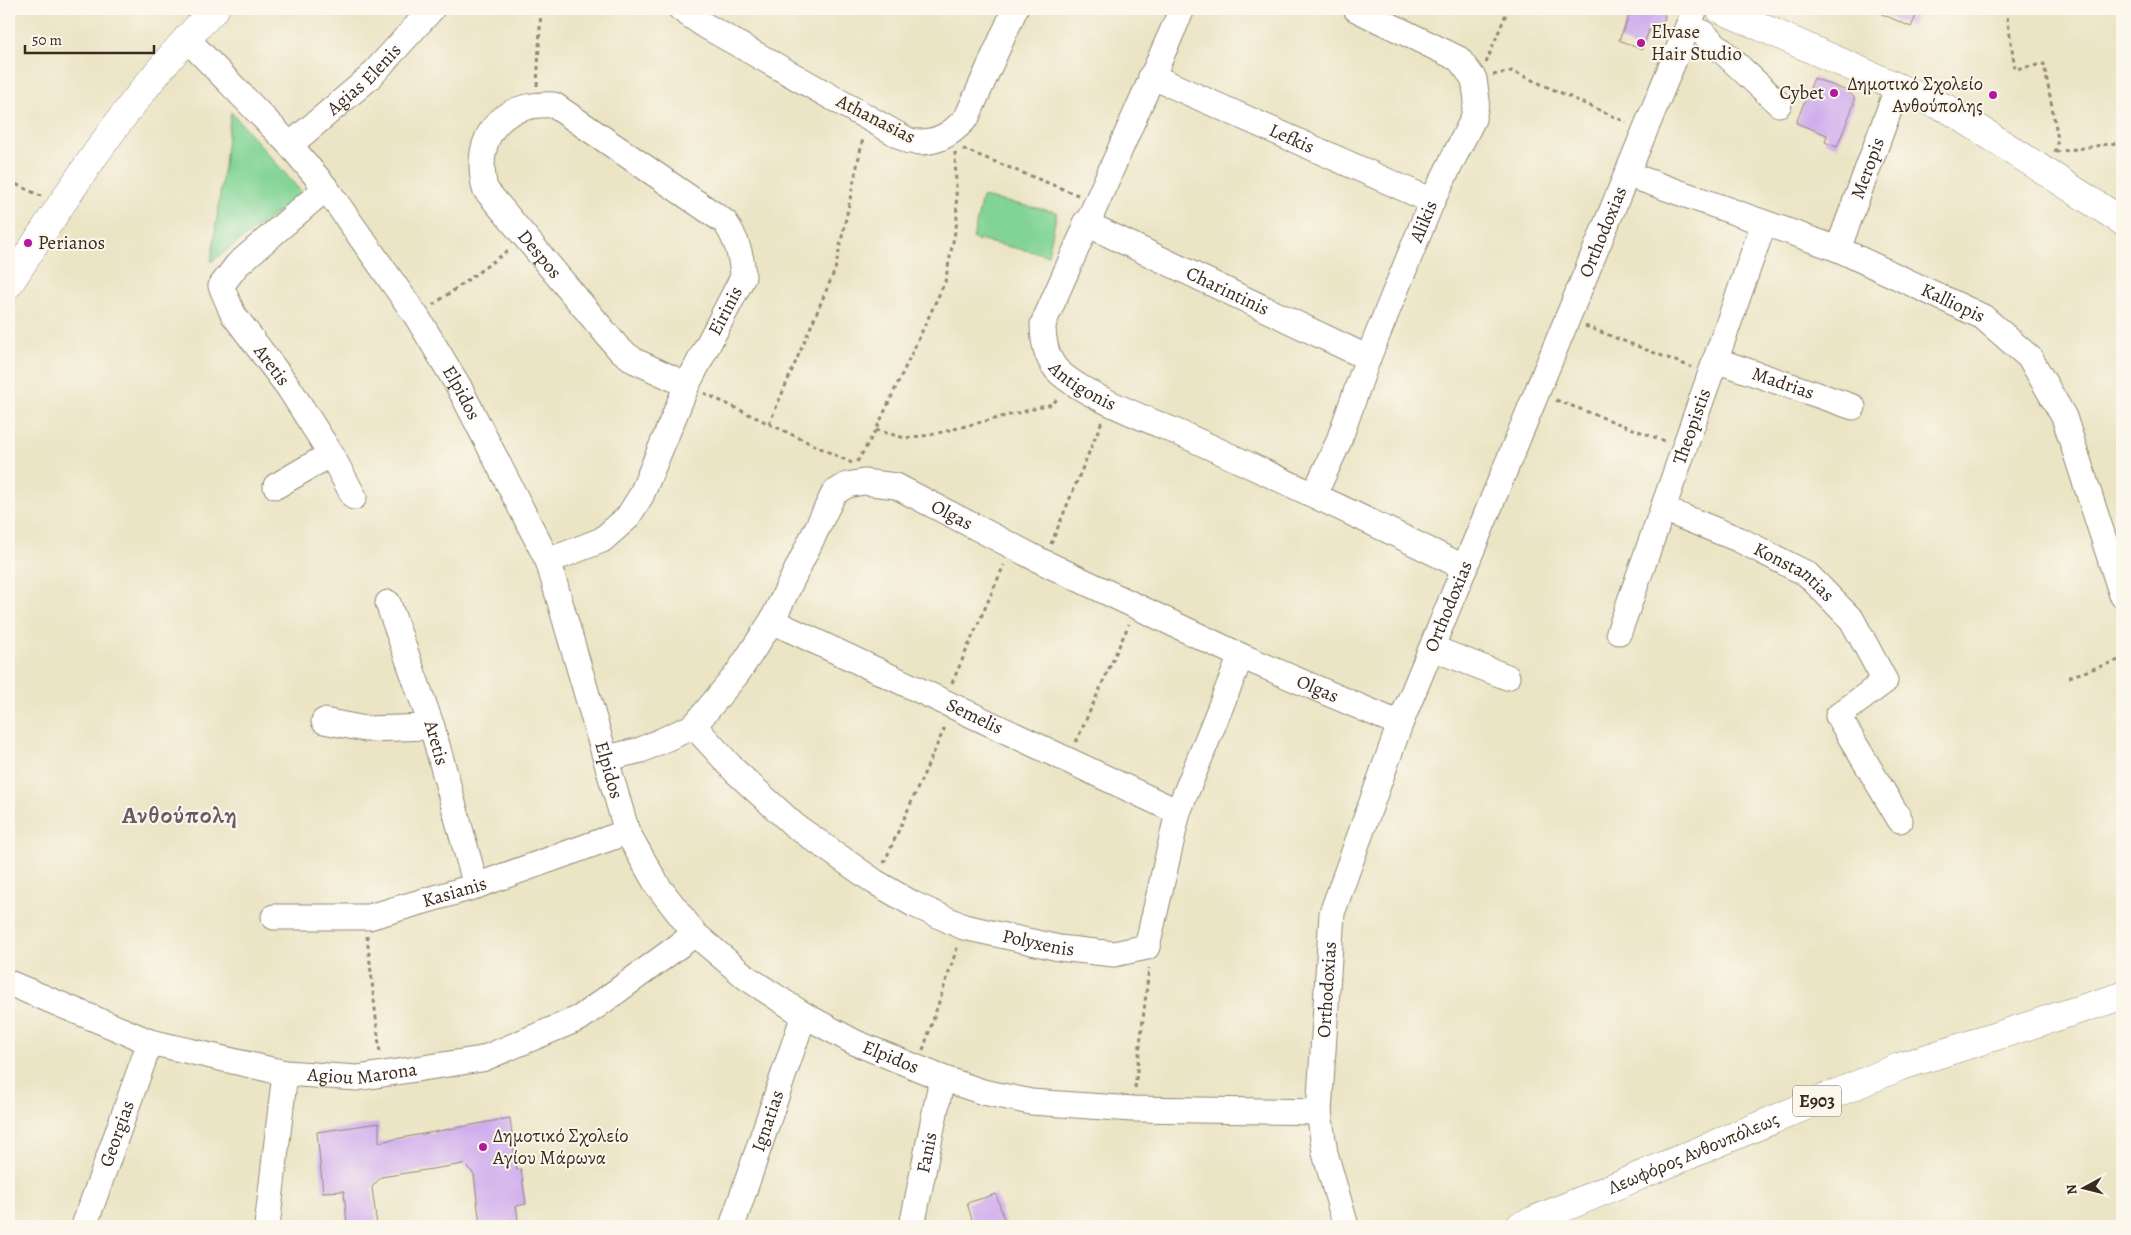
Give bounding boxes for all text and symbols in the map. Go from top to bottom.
place label: Elvase Hair Studio [1651,19,1742,67]
scale bar [25,22,154,54]
text: 50 m [32,30,62,50]
marker: Elvase Hair Studio [1635,37,1647,49]
street label: Agias Elenis [320,38,407,122]
place label: Δημοτικό Σχολείο Ανθούπολης [1847,71,1983,119]
place label: Cybet [1779,80,1824,106]
marker: Cybet [1828,87,1840,99]
street label: Athanasias [831,88,920,150]
marker: Δημοτικό Σχολείο Ανθούπολης [1987,89,1999,101]
street label: Lefkis [1265,117,1318,160]
street label: Meropis [1844,134,1891,203]
street label: Orthodoxias [1573,182,1633,281]
street label: Alikis [1403,196,1444,247]
street label: Despos [511,224,568,284]
place label: Perianos [38,230,105,256]
marker: Perianos [22,237,34,249]
street label: Charintinis [1182,260,1273,322]
street label: Kalliopis [1917,277,1989,329]
street label: Eirinis [702,282,749,340]
street label: Aretis [247,339,296,391]
street label: Antigonis [1042,355,1120,417]
street label: Elpidos [436,361,487,425]
street label: Madrias [1749,361,1818,406]
street label: Theopistis [1666,385,1717,468]
street label: Olgas [927,493,977,536]
street label: Konstantias [1749,536,1840,608]
street label: Orthodoxias [1418,557,1479,656]
street label: Olgas [1292,668,1343,709]
street label: Semelis [942,692,1007,741]
street label: Aretis [417,716,455,768]
street label: Elpidos [588,738,630,802]
district label: Ανθούπολη [121,799,238,831]
street label: Kasianis [419,870,490,914]
street label: Polyxenis [1000,923,1076,963]
street label: Orthodoxias [1311,941,1343,1039]
street label: Elpidos [859,1034,923,1080]
street label: Agiou Marona [306,1056,419,1091]
road number: E903 [1793,1086,1841,1116]
street label: Ignatias [745,1087,790,1155]
street label: Georgias [93,1097,141,1171]
street label: Λεωφόρος Ανθουπόλεως [1603,1106,1783,1201]
place label: Δημοτικό Σχολείο Αγίου Μάρωνα [492,1123,629,1171]
street label: Fanis [910,1130,944,1175]
marker: Δημοτικό Σχολείο Αγίου Μάρωνα [477,1141,489,1153]
north arrow [2058,1162,2108,1212]
text: N [2062,1183,2082,1196]

